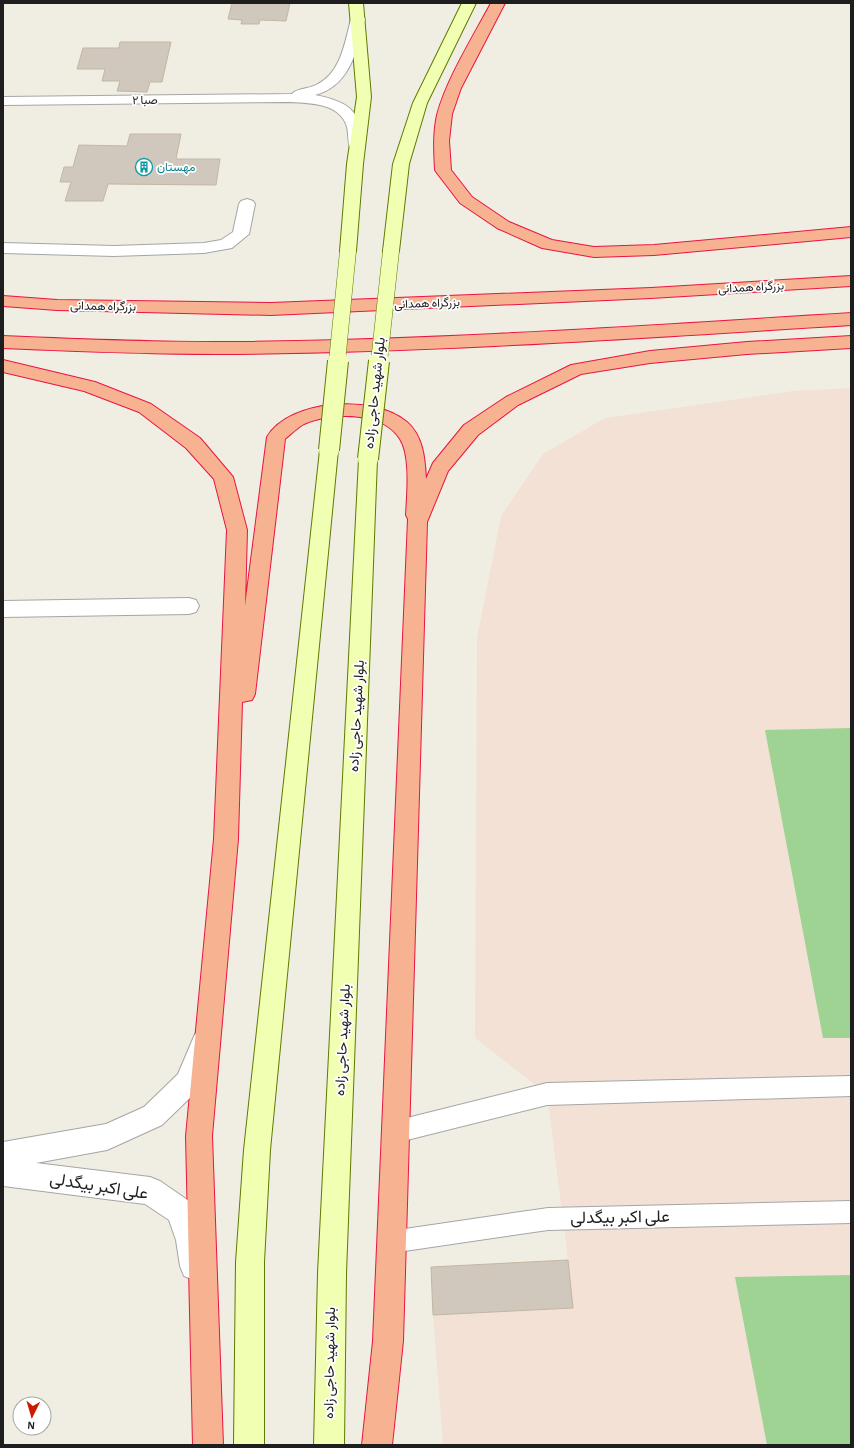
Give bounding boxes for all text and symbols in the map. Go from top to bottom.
street label: صبا ۲ [132,94,158,107]
building icon: مهستان [134,157,154,177]
place label: مهستان [157,161,195,175]
street label: بزرگراه همدانی [718,279,784,297]
street label: بزرگراه همدانی [394,296,460,312]
street label: بزرگراه همدانی [70,299,136,315]
street label: بلوار شهید حاجی زاده [362,337,389,450]
street label: بلوار شهید حاجی زاده [347,660,368,772]
street label: بلوار شهید حاجی زاده [333,984,354,1096]
street label: علی اکبر بیگدلی [48,1170,150,1204]
street label: علی اکبر بیگدلی [570,1208,670,1228]
street label: بلوار شهید حاجی زاده [322,1307,339,1419]
north arrow [12,1396,52,1436]
text: N [27,1420,35,1431]

